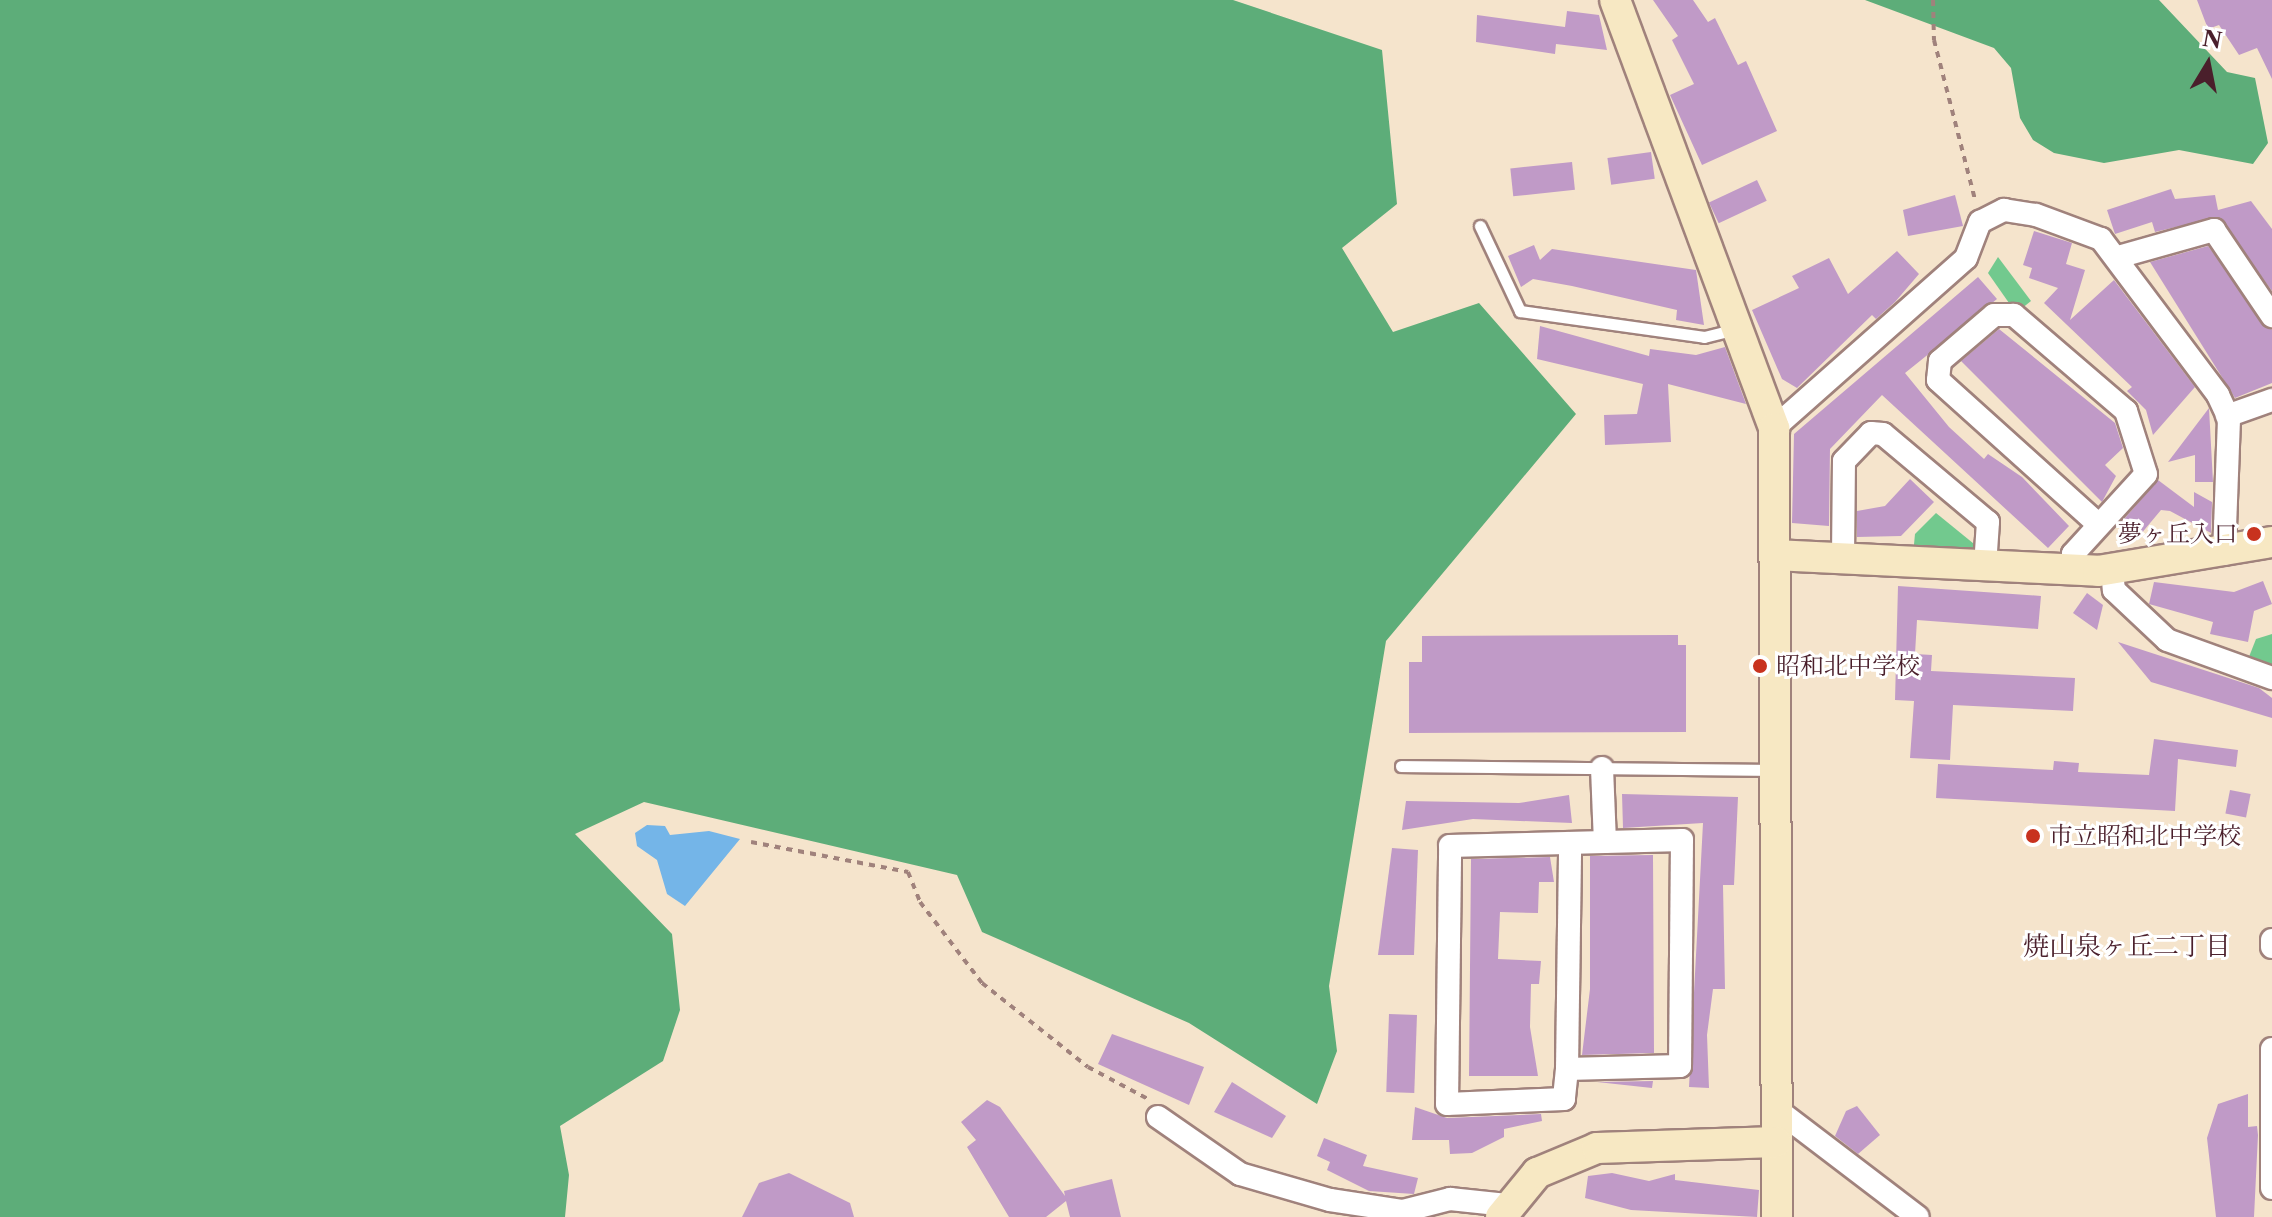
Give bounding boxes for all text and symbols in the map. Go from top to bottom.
north arrow [2168,24,2248,104]
text: N [2200,25,2224,55]
place label: 夢ヶ丘入口 [2118,520,2238,548]
marker: 夢ヶ丘入口 [2245,525,2263,543]
place label: 昭和北中学校 [1776,652,1920,680]
marker: 昭和北中学校 [1751,657,1769,675]
place label: 市立昭和北中学校 [2049,822,2241,850]
marker: 市立昭和北中学校 [2024,827,2042,845]
district label: 焼山泉ヶ丘二丁目 [2023,931,2231,963]

